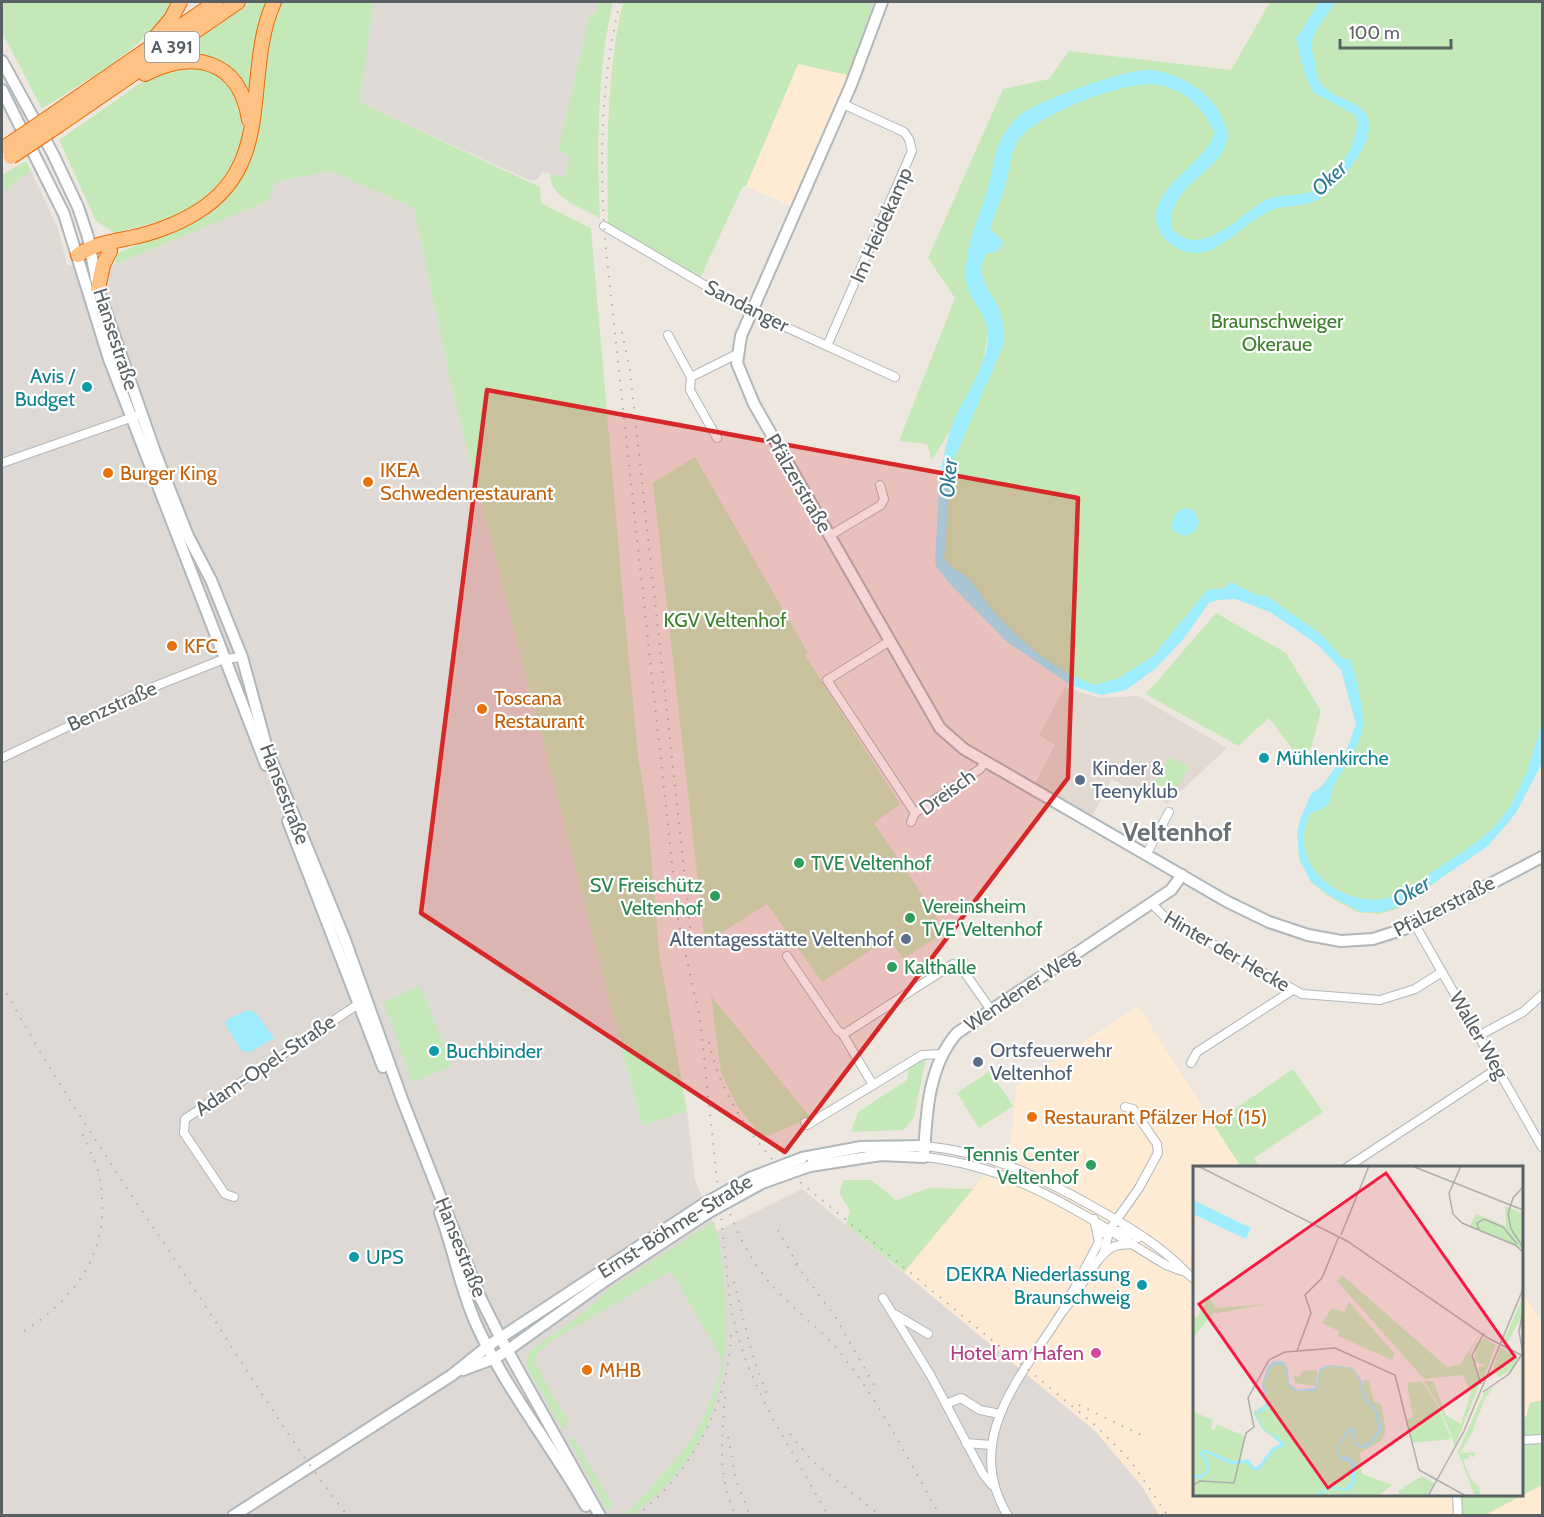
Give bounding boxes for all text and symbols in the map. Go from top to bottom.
scale bar [1340,12,1451,50]
text: 100 m [1349,22,1400,44]
road number: A 391 [145,32,199,62]
water label: Oker [1306,154,1353,201]
street label: Im Heidekamp [845,164,917,286]
street label: Sandanger [701,275,794,338]
street label: Hansestraße [88,285,144,393]
park label: Braunschweiger Okeraue [1211,309,1344,356]
place label: Avis / Budget [15,364,77,411]
marker: Avis / Budget [80,380,94,394]
street label: Pfälzerstraße [761,429,837,537]
water label: Oker [934,456,962,499]
place label: IKEA Schwedenrestaurant [380,458,554,505]
place label: Burger King [120,461,218,485]
marker: Burger King [101,466,115,480]
marker: IKEA Schwedenrestaurant [361,475,375,489]
park label: KGV Veltenhof [663,608,787,632]
place label: KFC [184,634,218,658]
marker: KFC [165,639,179,653]
street label: Benzstraße [64,676,160,736]
place label: Toscana Restaurant [494,686,585,733]
marker: Toscana Restaurant [475,702,489,716]
street label: Hansestraße [255,740,315,848]
place label: Mühlenkirche [1276,746,1389,770]
marker: Mühlenkirche [1257,751,1271,765]
place label: Kinder & Teenyklub [1092,756,1178,803]
street label: Dreisch [914,764,980,820]
marker: Kinder & Teenyklub [1073,773,1087,787]
district label: Veltenhof [1122,816,1232,848]
place label: TVE Veltenhof [811,851,932,875]
marker: TVE Veltenhof [792,856,806,870]
water label: Oker [1388,870,1436,912]
street label: Pfälzerstraße [1389,870,1499,942]
place label: SV Freischütz Veltenhof [590,873,703,920]
marker: SV Freischütz Veltenhof [708,889,722,903]
place label: Vereinsheim TVE Veltenhof [922,894,1043,941]
street label: Hinter der Hecke [1160,905,1294,997]
marker: Vereinsheim TVE Veltenhof [903,911,917,925]
place label: Altentagesstätte Veltenhof [670,927,894,951]
marker: Altentagesstätte Veltenhof [899,932,913,946]
street label: Wendener Weg [960,943,1083,1037]
place label: Kalthalle [904,955,976,979]
marker: Kalthalle [885,960,899,974]
street label: Waller Weg [1444,987,1514,1084]
street label: Adam-Opel-Straße [190,1009,340,1121]
place label: Ortsfeuerwehr Veltenhof [990,1038,1113,1085]
place label: Buchbinder [446,1039,543,1063]
marker: Buchbinder [427,1044,441,1058]
marker: Ortsfeuerwehr Veltenhof [971,1055,985,1069]
place label: Restaurant Pfälzer Hof (15) [1044,1105,1267,1129]
marker: Restaurant Pfälzer Hof (15) [1025,1110,1039,1124]
place label: Tennis Center Veltenhof [964,1142,1080,1189]
marker: Tennis Center Veltenhof [1084,1158,1098,1172]
inset map [1193,1166,1523,1496]
street label: Ernst-Böhme-Straße [593,1169,757,1283]
street label: Hansestraße [430,1194,492,1300]
place label: UPS [366,1245,404,1269]
marker: UPS [347,1250,361,1264]
place label: DEKRA Niederlassung Braunschweig [946,1262,1131,1309]
marker: DEKRA Niederlassung Braunschweig [1135,1278,1149,1292]
place label: Hotel am Hafen [950,1341,1084,1365]
marker: Hotel am Hafen [1089,1346,1103,1360]
place label: MHB [599,1358,641,1382]
marker: MHB [580,1363,594,1377]

